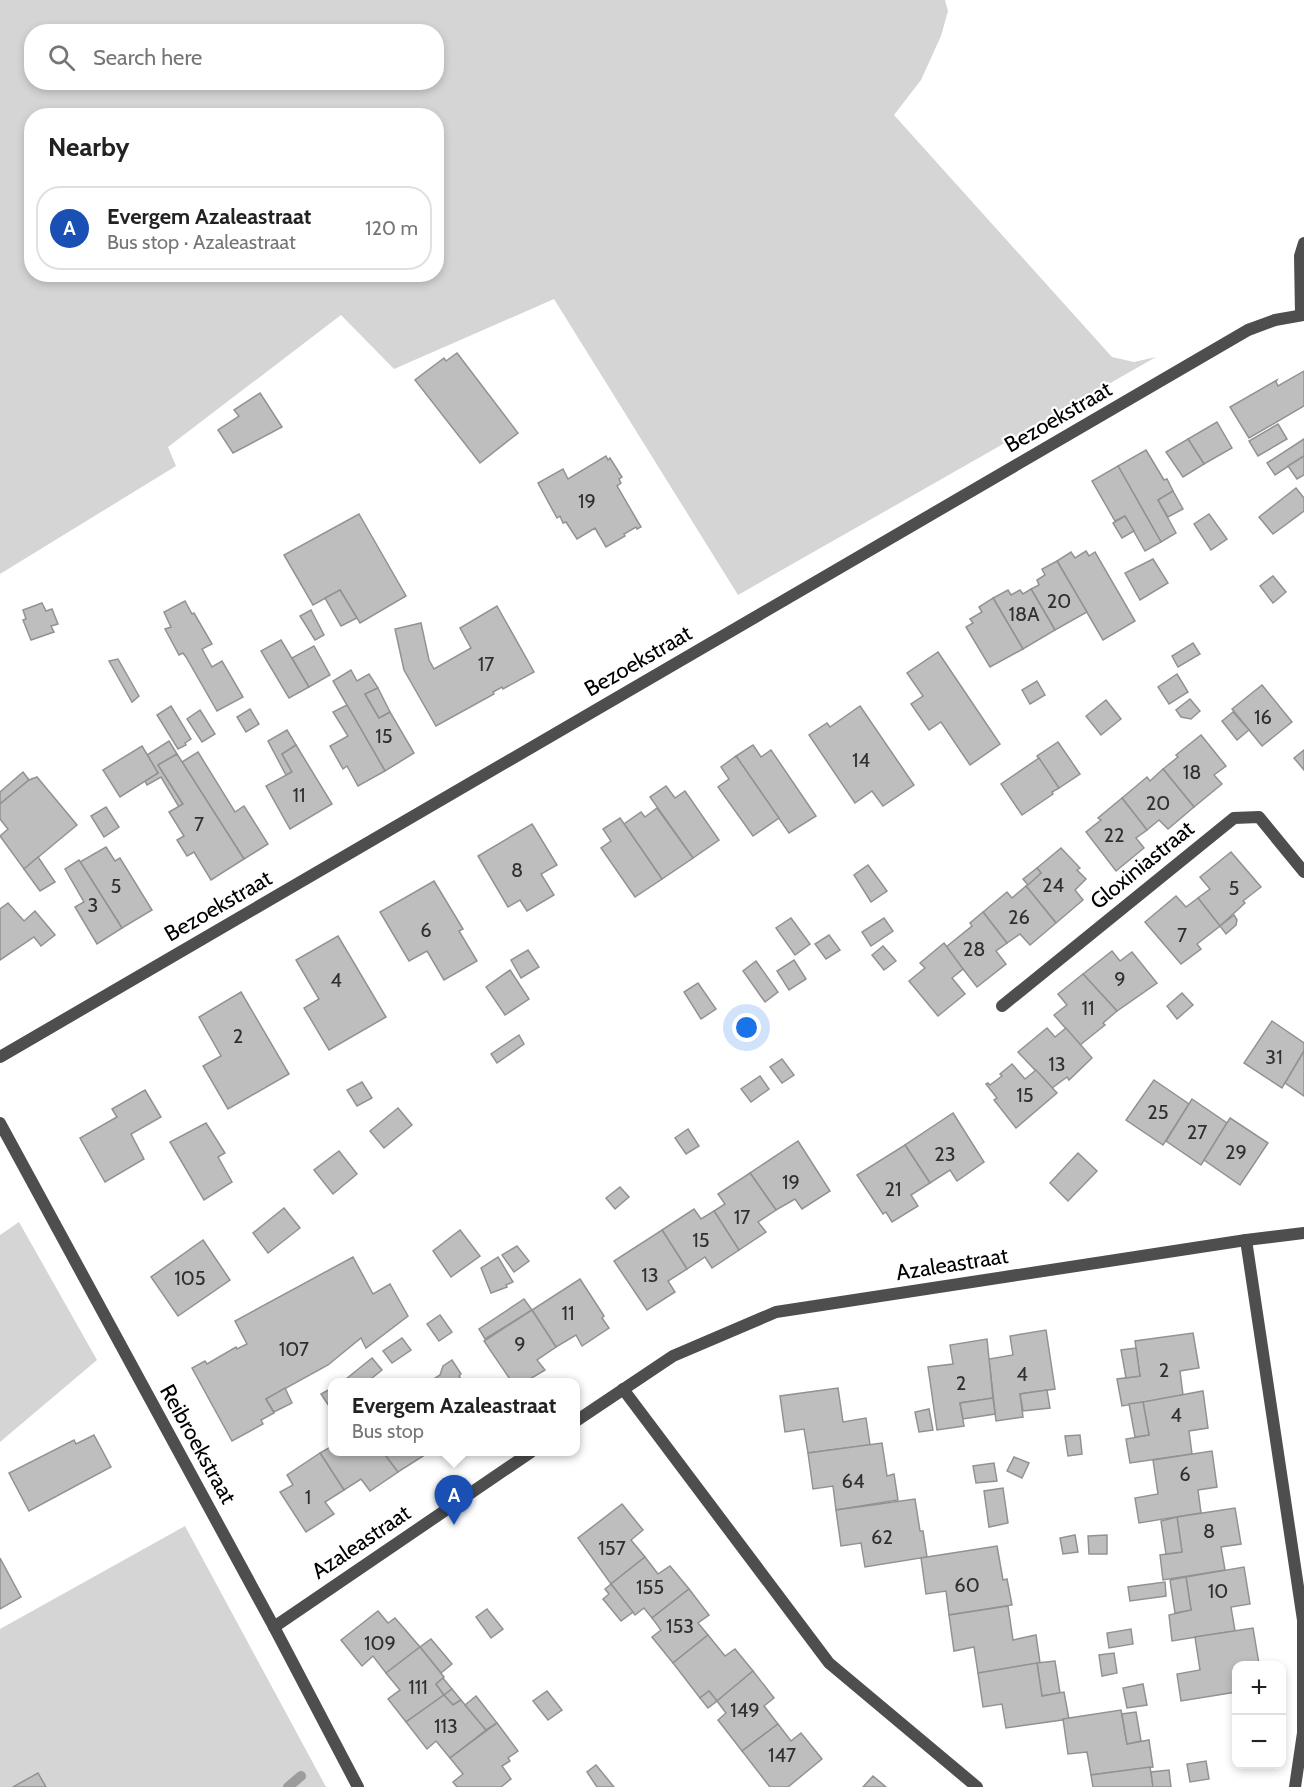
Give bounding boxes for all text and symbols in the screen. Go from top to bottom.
search box [24,24,444,90]
icon: search [45,41,78,74]
text: Search here [93,44,202,71]
text: Nearby [48,131,129,163]
text: Evergem Azaleastraat [107,203,311,230]
text: A [63,216,76,240]
text: 120 m [365,216,418,240]
text: Bus stop · Azaleastraat [107,230,296,254]
street label: Bezoekstraat [1000,375,1117,459]
house number: 19 [578,489,596,513]
house number: 20 [1047,589,1071,613]
house number: 18A [1009,602,1040,626]
street label: Bezoekstraat [580,619,697,703]
house number: 17 [478,652,494,676]
house number: 16 [1254,705,1272,729]
house number: 15 [375,724,393,748]
house number: 14 [852,748,870,772]
house number: 18 [1183,760,1201,784]
house number: 11 [292,783,306,807]
house number: 20 [1146,791,1170,815]
house number: 7 [194,812,204,836]
street label: Gloxiniastraat [1085,815,1200,915]
house number: 22 [1104,823,1124,847]
house number: 8 [511,858,523,882]
street label: Bezoekstraat [160,864,277,948]
house number: 24 [1042,873,1064,897]
house number: 5 [111,874,121,898]
house number: 5 [1229,876,1239,900]
house number: 3 [88,893,98,917]
house number: 26 [1008,905,1030,929]
house number: 6 [420,918,432,942]
house number: 7 [1177,923,1187,947]
house number: 28 [963,937,985,961]
house number: 9 [1114,967,1126,991]
house number: 4 [330,968,342,992]
house number: 11 [1081,996,1095,1020]
your location [732,1013,761,1042]
house number: 2 [233,1024,243,1048]
house number: 31 [1265,1045,1283,1069]
house number: 13 [1048,1052,1066,1076]
house number: 15 [1016,1083,1034,1107]
house number: 25 [1147,1100,1169,1124]
house number: 27 [1187,1120,1207,1144]
house number: 29 [1225,1140,1247,1164]
house number: 23 [934,1142,956,1166]
house number: 19 [782,1170,800,1194]
house number: 21 [885,1177,902,1201]
house number: 17 [734,1205,750,1229]
house number: 15 [692,1228,710,1252]
street label: Azaleastraat [894,1242,1011,1286]
house number: 13 [641,1263,659,1287]
house number: 105 [174,1266,206,1290]
house number: 11 [561,1301,575,1325]
house number: 9 [514,1332,526,1356]
house number: 107 [279,1337,309,1361]
house number: 2 [1159,1358,1169,1382]
house number: 4 [1016,1362,1028,1386]
house number: 2 [956,1371,966,1395]
popup [328,1378,580,1456]
street label: Reibroekstraat [154,1380,242,1509]
text: Evergem Azaleastraat [352,1392,556,1419]
house number: 4 [1170,1403,1182,1427]
text: Bus stop [352,1419,424,1443]
house number: 6 [1179,1462,1191,1486]
house number: 64 [842,1469,865,1493]
pin: A [434,1476,474,1525]
house number: 1 [305,1485,311,1509]
street label: Azaleastraat [307,1499,416,1585]
house number: 8 [1203,1519,1215,1543]
house number: 62 [871,1525,893,1549]
house number: 157 [598,1536,626,1560]
house number: 60 [954,1573,980,1597]
house number: 155 [636,1575,664,1599]
house number: 10 [1208,1579,1228,1603]
house number: 153 [666,1614,694,1638]
house number: 109 [364,1631,396,1655]
map controls [1232,1661,1286,1769]
button: + [1232,1661,1286,1715]
house number: 111 [408,1675,428,1699]
house number: 149 [730,1698,760,1722]
house number: 113 [434,1714,458,1738]
button: − [1232,1715,1286,1769]
house number: 147 [768,1743,796,1767]

